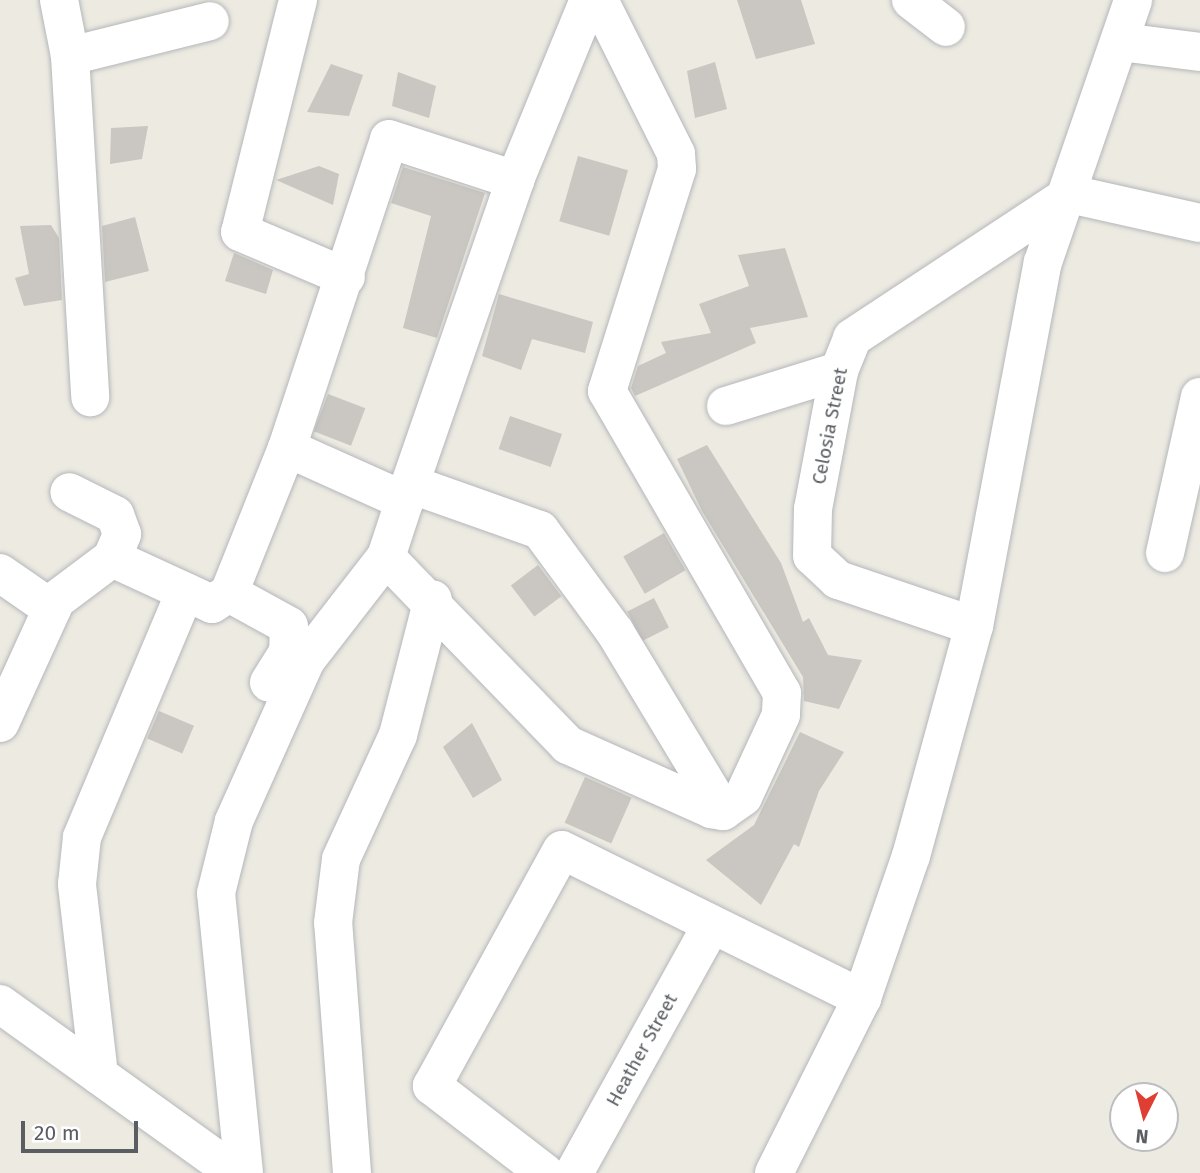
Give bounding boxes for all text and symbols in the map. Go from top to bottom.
street label: Celosia Street [808,366,852,486]
street label: Heather Street [602,990,682,1110]
north arrow [1109,1082,1179,1152]
scale bar [24,1106,142,1150]
text: 20 m [34,1120,80,1146]
text: N [1134,1124,1149,1148]

